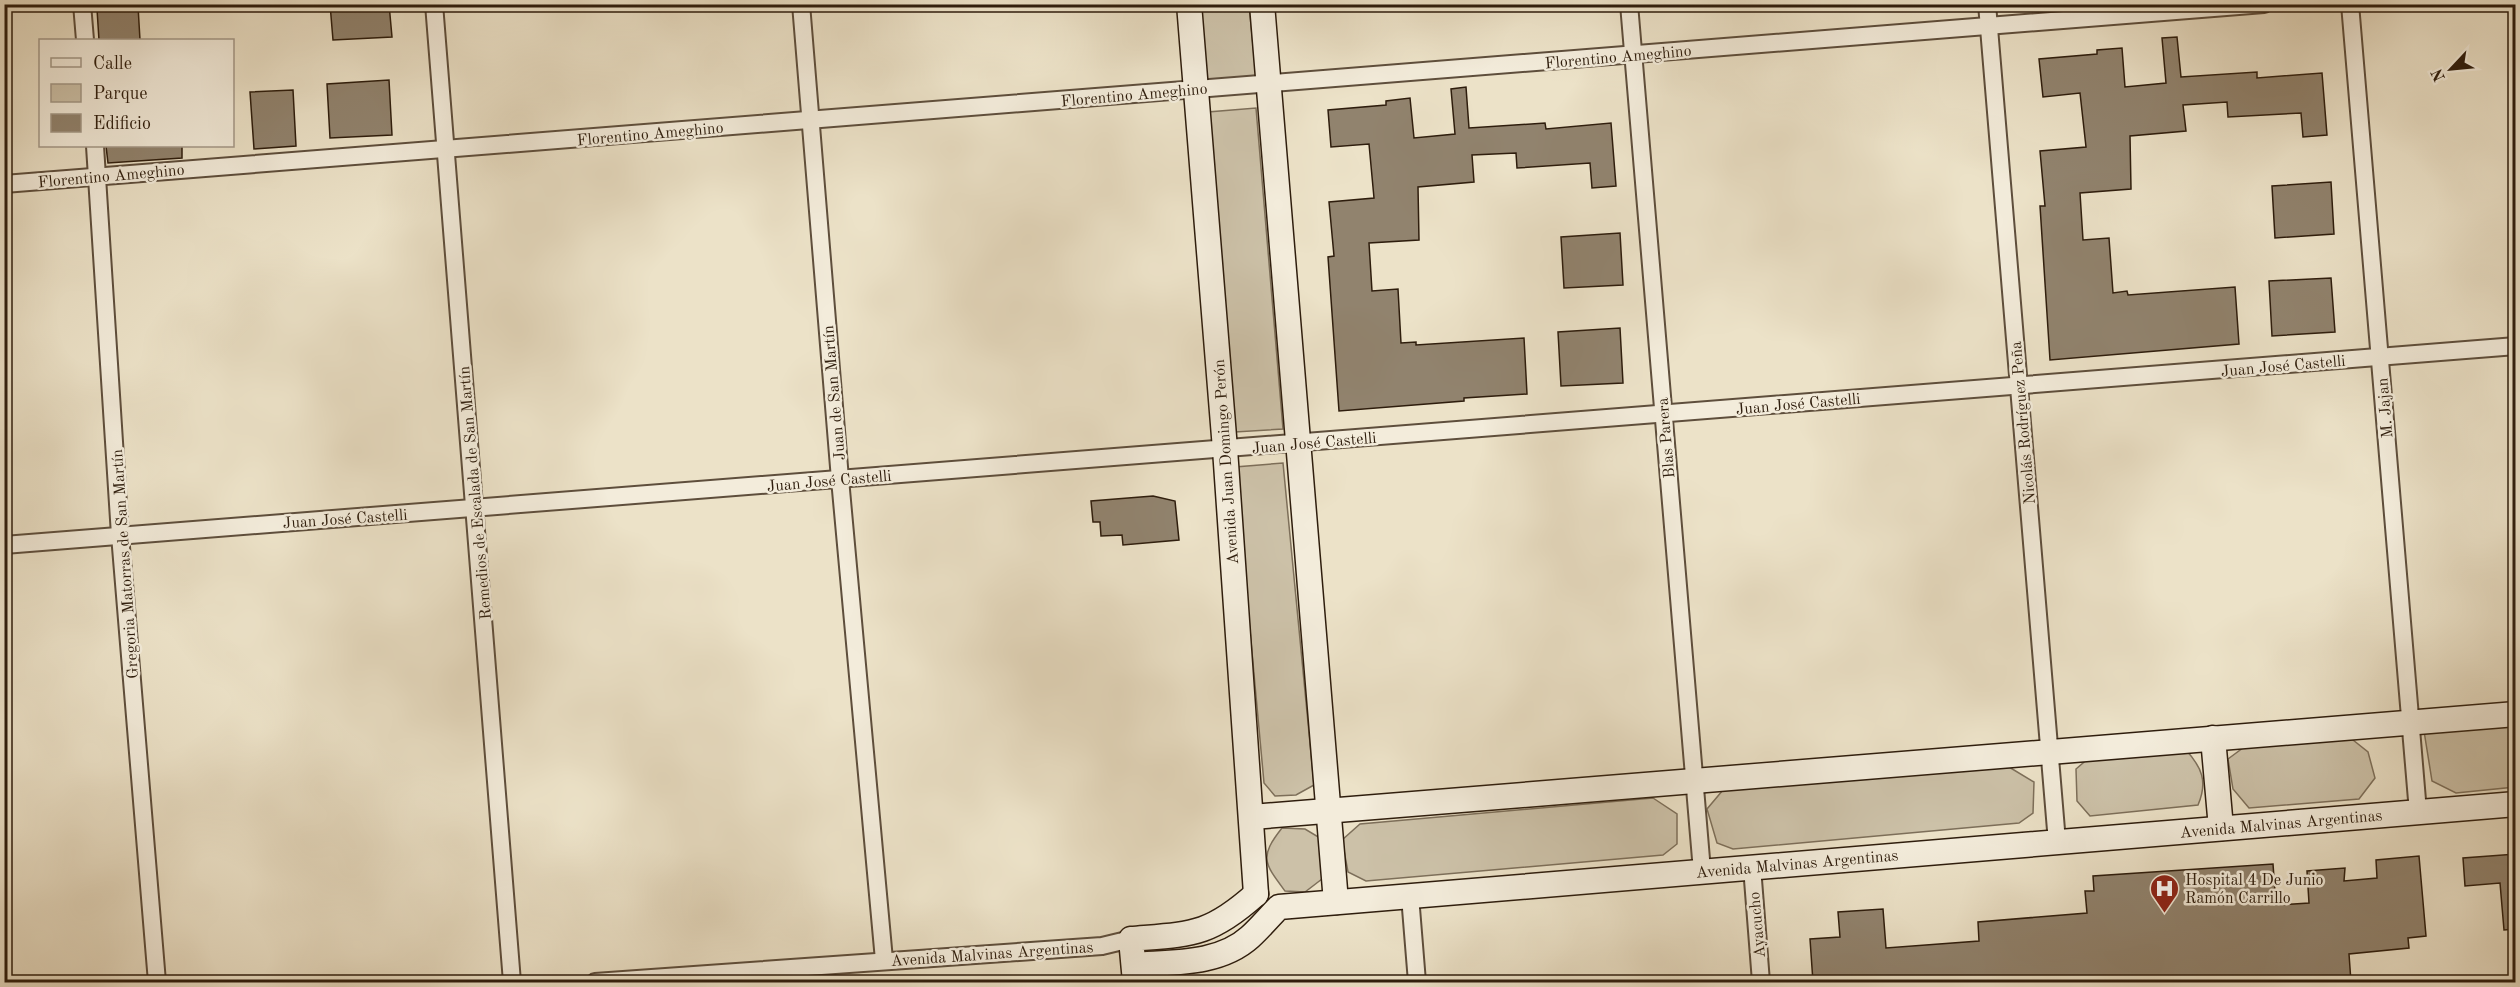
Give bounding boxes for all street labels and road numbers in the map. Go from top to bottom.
street label: Florentino Ameghino [1544,44,1692,72]
street label: Florentino Ameghino [1060,82,1208,110]
street label: Florentino Ameghino [576,121,724,149]
street label: Florentino Ameghino [37,163,185,191]
street label: Juan de San Martín [821,324,849,461]
street label: Nicolás Rodríguez Peña [2009,340,2039,505]
street label: Juan José Castelli [2220,354,2346,380]
street label: Avenida Juan Domingo Perón [1212,358,1242,565]
street label: Remedios de Escalada de San Martín [457,365,495,620]
street label: M. Jajan [2375,377,2397,439]
street label: Juan José Castelli [1735,392,1861,418]
street label: Blas Parera [1655,397,1678,479]
street label: Juan José Castelli [1251,431,1377,457]
street label: Gregoria Matorras de San Martín [110,448,142,679]
street label: Juan José Castelli [766,469,892,495]
street label: Juan José Castelli [282,508,408,532]
street label: Avenida Malvinas Argentinas [2179,808,2383,842]
street label: Avenida Malvinas Argentinas [1695,848,1899,882]
street label: Ayacucho [1747,891,1769,959]
street label: Avenida Malvinas Argentinas [890,940,1094,970]

